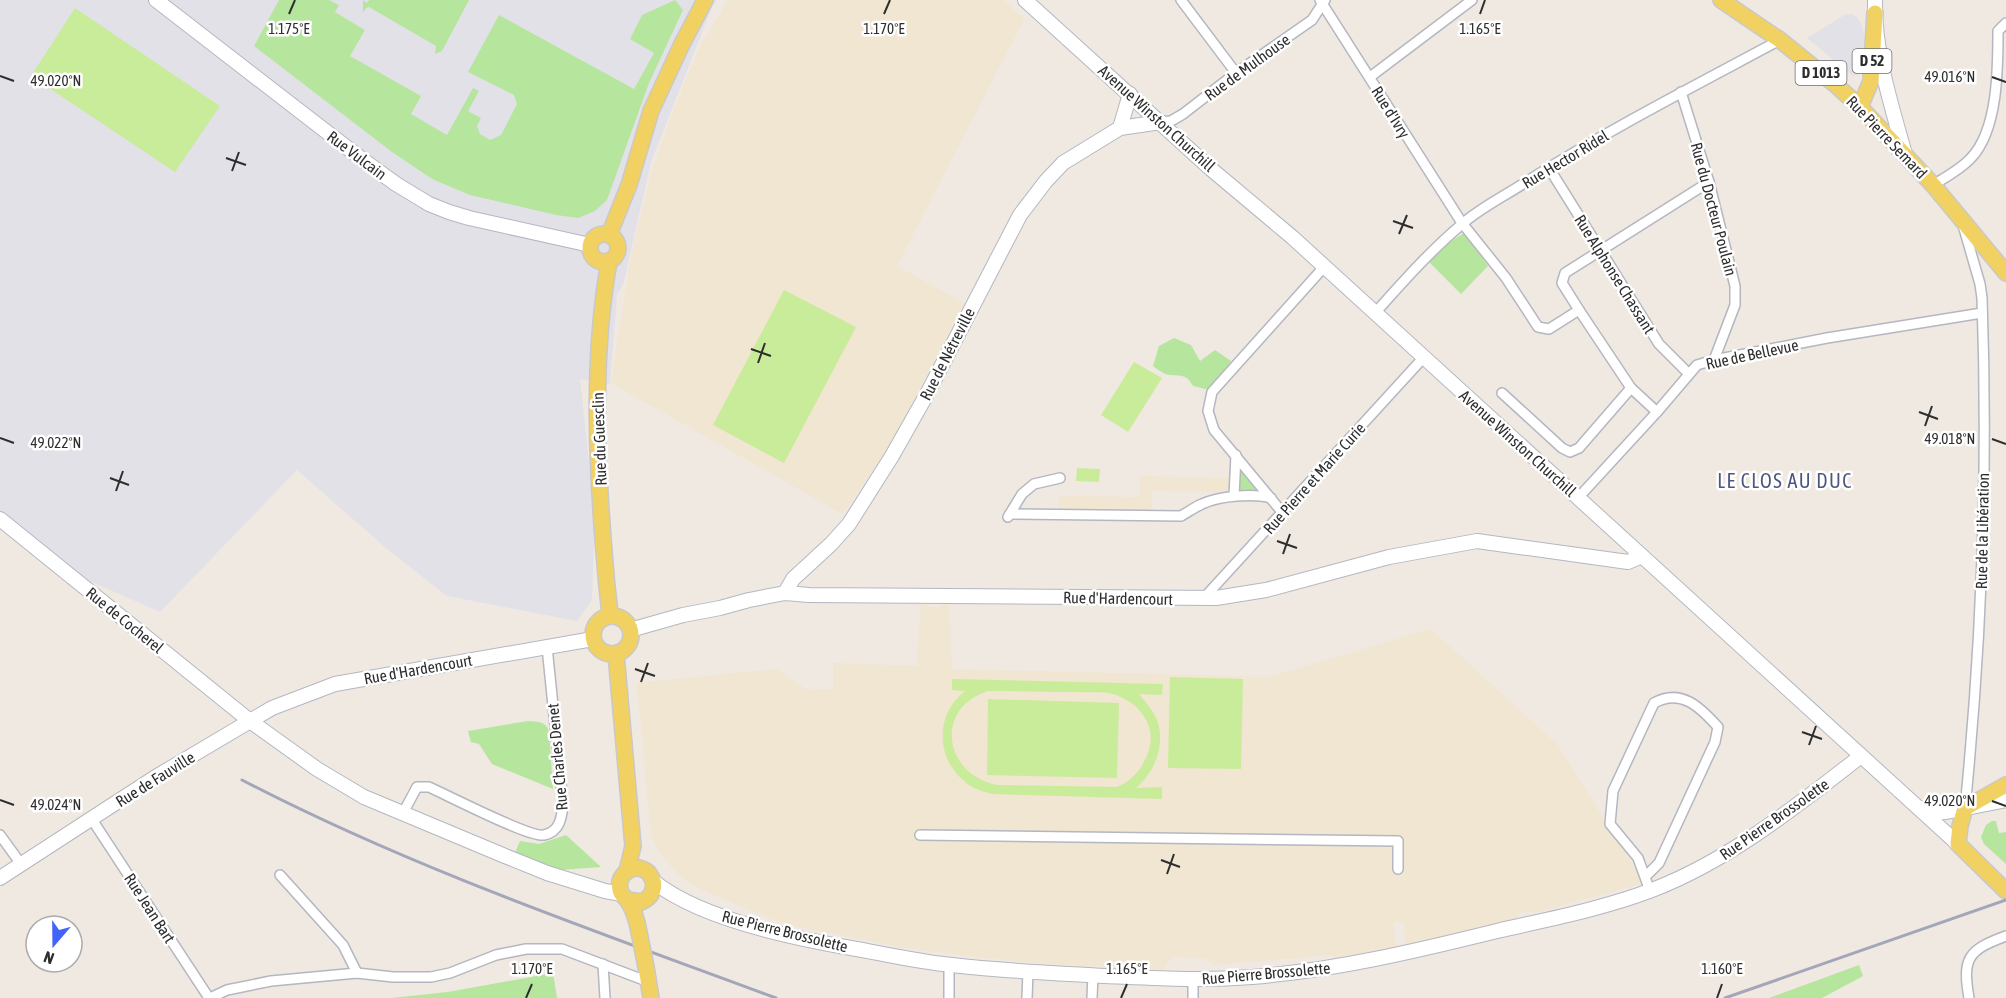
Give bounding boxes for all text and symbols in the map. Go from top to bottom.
text: 1.175°E [268,20,310,37]
text: 1.170°E [863,20,905,37]
text: 1.165°E [1459,20,1501,37]
street label: Rue de Mulhouse [1201,30,1293,104]
road number: D 52 [1852,49,1892,73]
street label: Avenue Winston Churchill [1095,61,1219,175]
road number: D 1013 [1796,61,1846,85]
text: 49.016°N [1925,68,1975,85]
text: 49.020°N [31,72,81,89]
street label: Rue d'Ivry [1367,83,1414,142]
street label: Rue Pierre Semard [1843,92,1931,182]
street label: Rue Hector Ridel [1519,126,1612,192]
street label: Rue Vulcain [324,127,390,183]
street label: Rue du Docteur Poulain [1688,140,1740,278]
street label: Rue Alphonse Chassant [1570,211,1659,338]
street label: Rue de Nétreville [916,305,978,403]
street label: Rue de Bellevue [1704,335,1800,373]
street label: Avenue Winston Churchill [1456,386,1580,500]
street label: Rue du Guesclin [588,392,610,486]
street label: Rue Pierre et Marie Curie [1259,419,1369,537]
text: 49.018°N [1925,430,1975,447]
text: 49.022°N [31,434,81,451]
district label: LE CLOS AU DUC [1717,469,1853,492]
street label: Rue de la Libération [1972,473,1992,589]
street label: Rue de Cocherel [83,583,168,657]
street label: Rue d'Hardencourt [1063,588,1173,608]
street label: Rue d'Hardencourt [362,651,474,687]
street label: Rue Charles Denet [543,702,571,811]
street label: Rue de Fauville [112,748,198,810]
street label: Rue Pierre Brossolette [1716,775,1832,863]
text: 49.020°N [1925,792,1975,809]
text: 49.024°N [31,796,81,813]
street label: Rue Jean Bart [121,870,179,946]
street label: Rue Pierre Brossolette [720,907,850,955]
north arrow [24,914,84,974]
text: N [41,948,56,968]
street label: Rue Pierre Brossolette [1201,958,1331,988]
text: 1.170°E [511,960,553,977]
text: 1.165°E [1106,960,1148,977]
text: 1.160°E [1701,960,1743,977]

